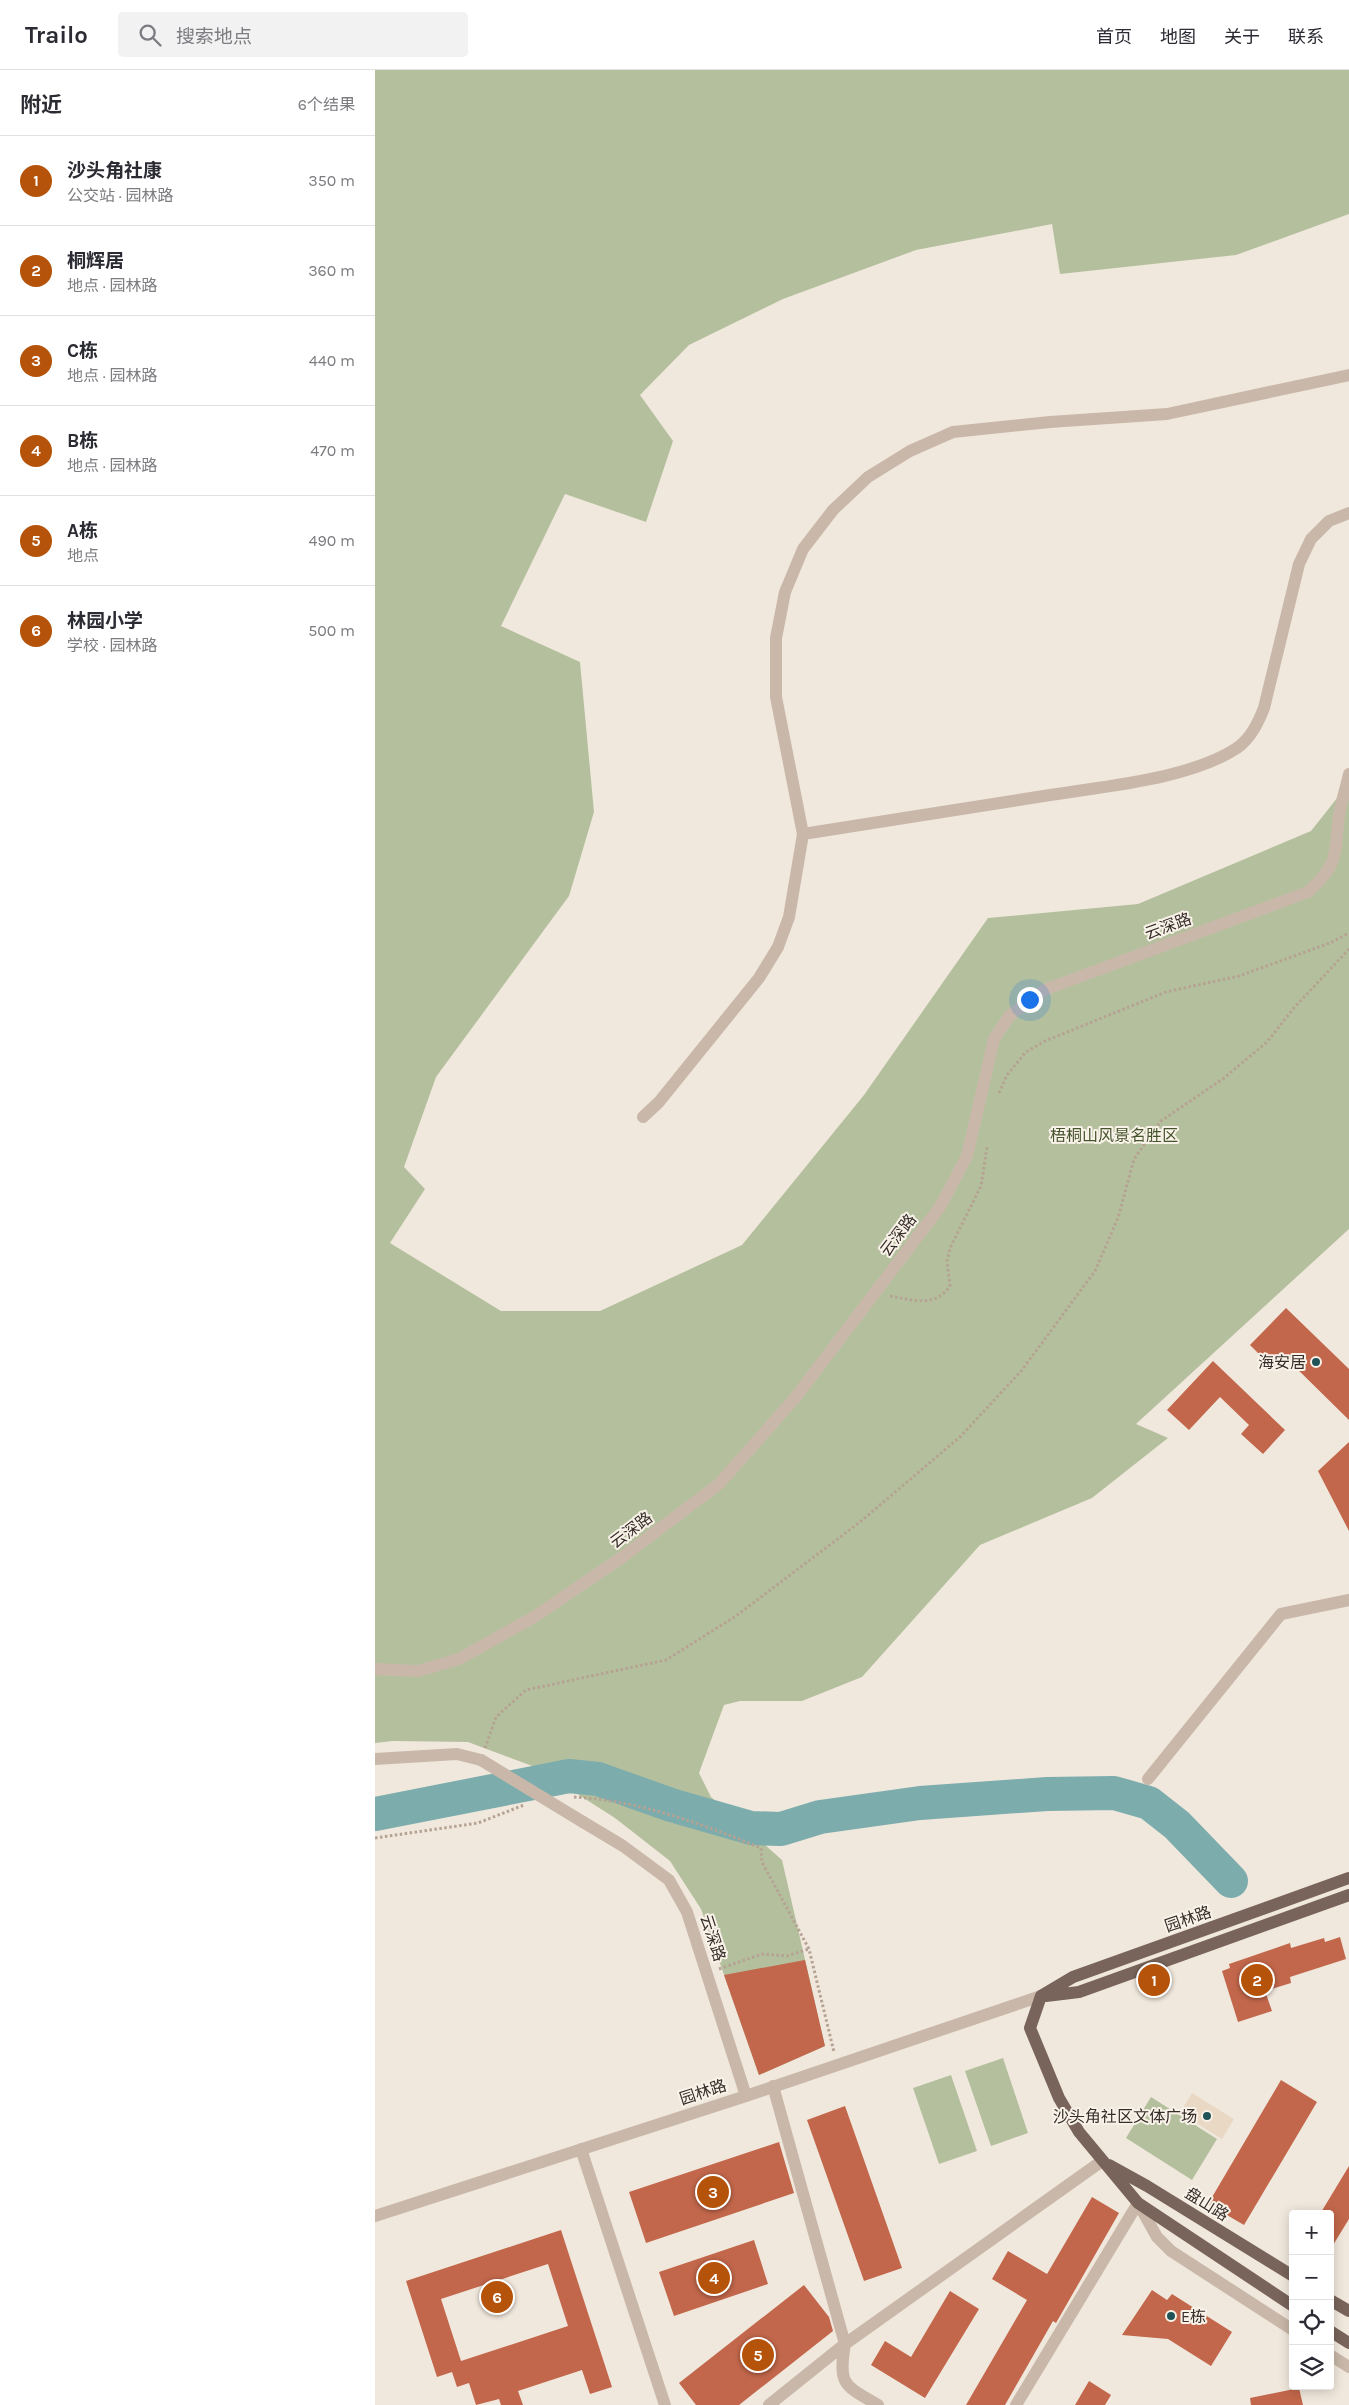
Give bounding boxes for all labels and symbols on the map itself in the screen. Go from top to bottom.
street label: 云深路 [1142,909,1194,943]
your location [1017,987,1043,1013]
park label: 梧桐山风景名胜区 [1050,1126,1178,1145]
street label: 云深路 [876,1210,920,1260]
place label: 海安居 [1258,1353,1306,1372]
marker: 海安居 [1310,1356,1322,1368]
street label: 云深路 [606,1508,656,1552]
street label: 园林路 [1162,1902,1214,1936]
street label: 云深路 [697,1912,729,1964]
pin: 1 [1138,1961,1170,1999]
pin: 2 [1241,1961,1273,1999]
street label: 园林路 [677,2076,729,2108]
place label: 沙头角社区文体广场 [1053,2107,1197,2126]
marker: 沙头角社区文体广场 [1201,2110,1213,2122]
pin: 3 [697,2173,729,2211]
street label: 盘山路 [1182,2183,1232,2225]
pin: 4 [698,2259,730,2297]
pin: 6 [481,2278,513,2316]
place label: E栋 [1181,2307,1206,2326]
marker: E栋 [1165,2310,1177,2322]
pin: 5 [742,2336,774,2374]

